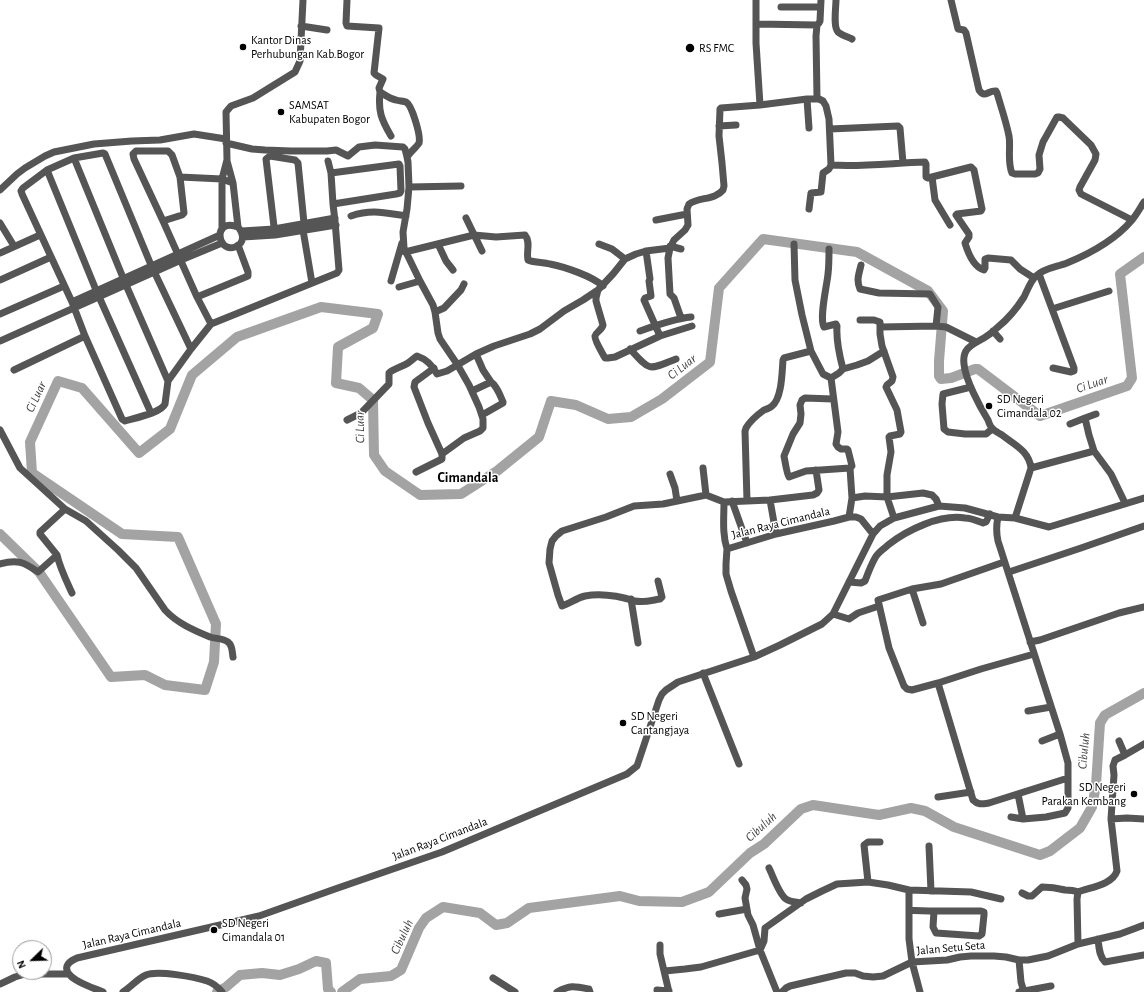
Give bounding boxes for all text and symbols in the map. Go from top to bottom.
place label: Kantor Dinas Perhubungan Kab.Bogor [251,33,364,61]
place label: RS FMC [699,41,734,55]
marker: Kantor Dinas Perhubungan Kab.Bogor [238,42,248,52]
marker: RS FMC [684,42,696,54]
place label: SAMSAT Kabupaten Bogor [289,98,370,126]
marker: SAMSAT Kabupaten Bogor [276,107,286,117]
water label: Ci Luar [664,351,700,383]
water label: Ci Luar [1074,371,1110,397]
water label: Ci Luar [22,379,50,415]
place label: SD Negeri Cimandala 02 [997,392,1061,420]
marker: SD Negeri Cimandala 02 [984,401,994,411]
water label: Ci Luar [352,411,368,443]
district label: Cimandala [438,470,498,486]
street label: Jalan Raya Cimandala [731,504,831,542]
place label: SD Negeri Cantangjaya [631,709,689,737]
marker: SD Negeri Cantangjaya [618,718,628,728]
water label: Cibuluh [1075,732,1093,770]
place label: SD Negeri Parakan Kembang [1041,780,1126,808]
marker: SD Negeri Parakan Kembang [1129,789,1139,799]
water label: Cibuluh [742,809,780,845]
street label: Jalan Raya Cimandala [391,814,489,864]
street label: Jalan Raya Cimandala [81,916,183,952]
place label: SD Negeri Cimandala 01 [222,916,285,944]
water label: Cibuluh [387,917,417,957]
marker: SD Negeri Cimandala 01 [209,925,219,935]
street label: Jalan Setu Seta [916,938,986,958]
north arrow [12,940,52,980]
text: N [15,959,28,970]

